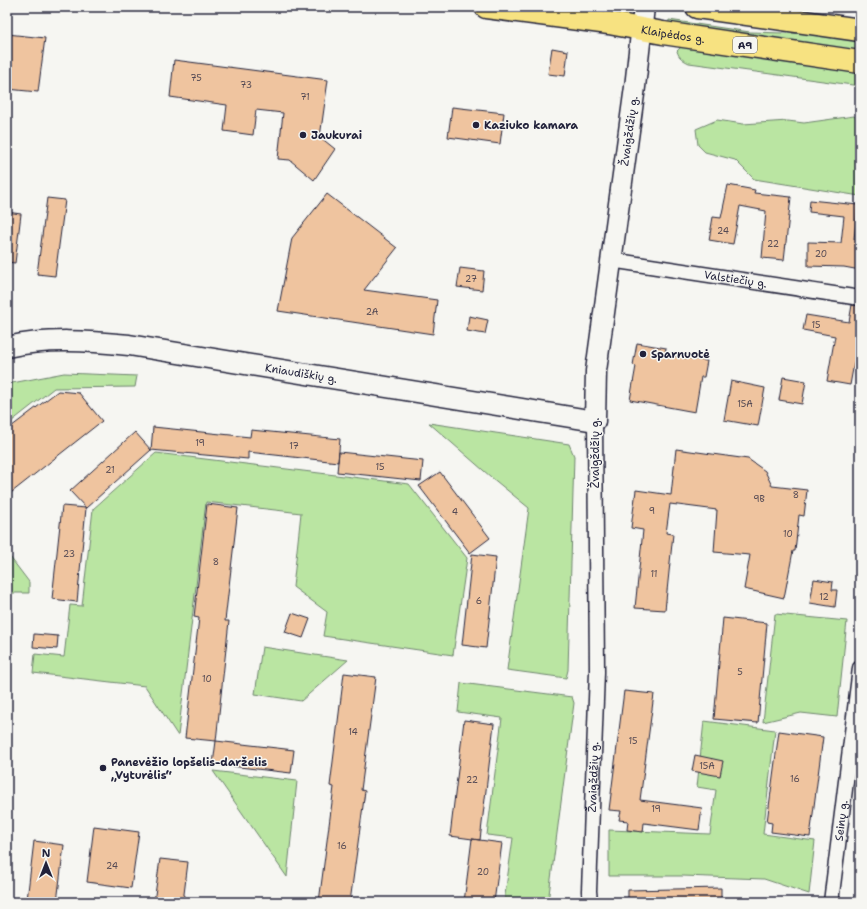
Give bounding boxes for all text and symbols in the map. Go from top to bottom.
street label: Klaipėdos g. [640,22,706,47]
road number: A9 [733,37,757,53]
house number: 75 [190,72,202,84]
house number: 73 [240,79,252,91]
house number: 71 [300,91,310,103]
street label: Žvaigždžių g. [616,95,641,167]
place label: Kaziuko kamara [484,118,579,133]
marker: Kaziuko kamara [471,120,481,130]
place label: Jaukurai [311,128,362,143]
marker: Jaukurai [298,130,308,140]
house number: 24 [717,225,729,237]
house number: 22 [767,238,779,250]
house number: 20 [815,248,827,260]
street label: Valstiečių g. [703,267,768,291]
house number: 27 [465,273,477,285]
house number: 2A [366,306,379,318]
house number: 15 [811,319,821,331]
place label: Sparnuotė [651,347,710,362]
marker: Sparnuotė [638,349,648,359]
street label: Kniaudiškių g. [264,360,339,386]
house number: 15A [737,398,753,410]
street label: Žvaigždžių g. [587,418,603,488]
house number: 19 [195,437,205,449]
house number: 17 [289,440,299,452]
house number: 15 [375,461,385,473]
house number: 21 [105,464,115,476]
house number: 8 [793,489,799,501]
house number: 9B [753,493,765,505]
house number: 9 [649,505,655,517]
house number: 4 [452,506,458,518]
house number: 10 [783,528,793,540]
house number: 23 [63,548,75,560]
house number: 8 [213,556,219,568]
house number: 11 [650,568,658,580]
house number: 12 [819,591,829,603]
house number: 6 [476,595,482,607]
house number: 5 [737,666,743,678]
house number: 10 [202,673,212,685]
house number: 14 [348,726,358,738]
house number: 15 [628,735,638,747]
street label: Žvaigždžių g. [583,741,602,813]
place label: Panevėžio lopšelis-darželis „Vyturėlis“ [111,755,267,783]
house number: 15A [699,760,715,772]
marker: Panevėžio lopšelis-darželis „Vyturėlis“ [98,763,108,773]
house number: 16 [790,773,800,785]
house number: 22 [466,774,478,786]
street label: Seinų g. [831,799,851,842]
house number: 19 [651,803,661,815]
house number: 16 [337,840,347,852]
north arrow [26,843,66,883]
text: N [42,846,51,861]
house number: 24 [106,860,118,872]
house number: 20 [477,866,489,878]

